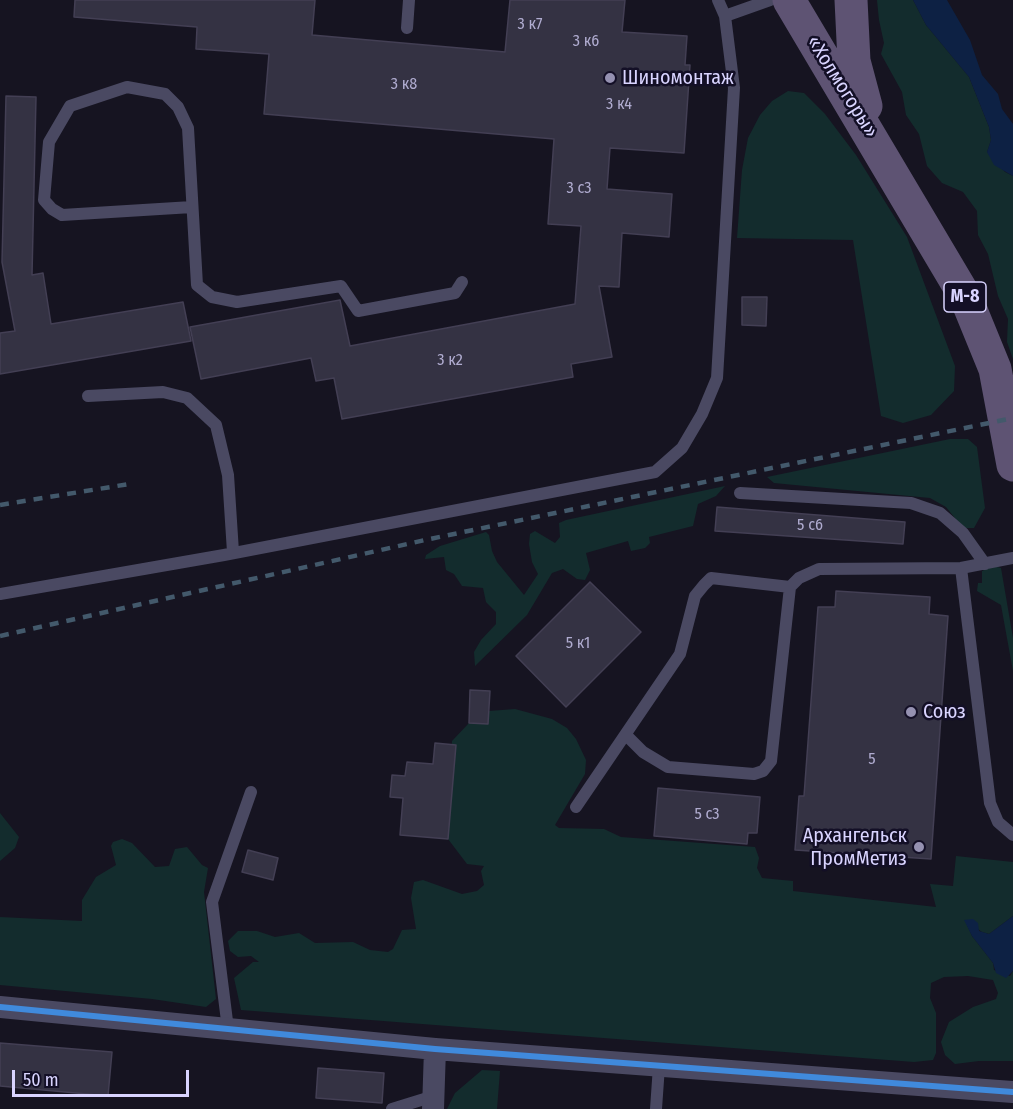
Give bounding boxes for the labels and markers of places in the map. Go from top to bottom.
place label: Шиномонтаж [622,66,734,90]
marker: Шиномонтаж [603,71,617,85]
place label: Союз [923,700,966,724]
marker: Союз [904,705,918,719]
place label: Архангельск ПромМетиз [803,824,907,871]
marker: Архангельск ПромМетиз [912,840,926,854]

